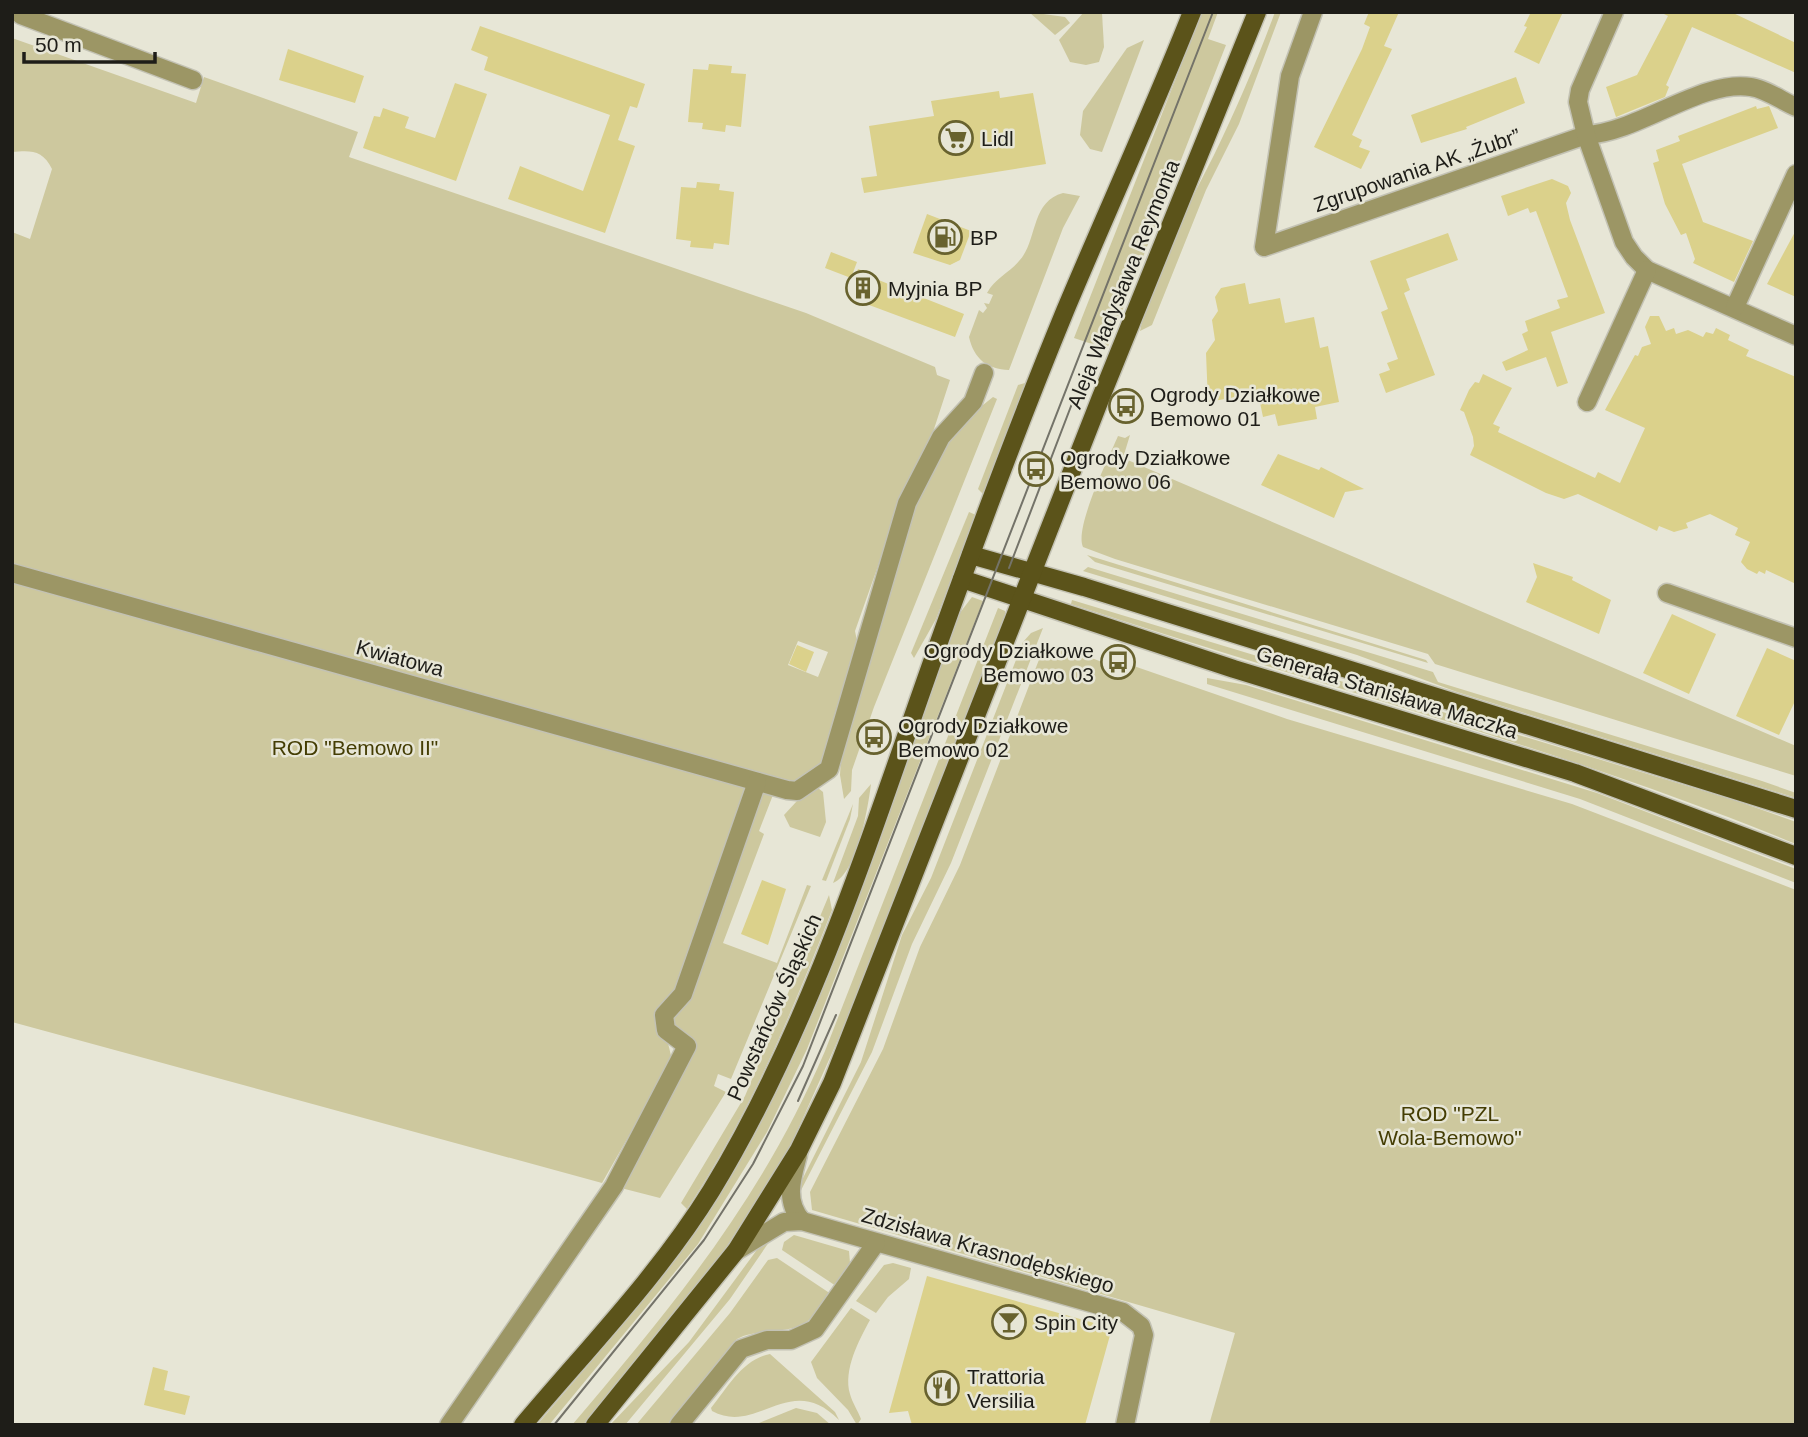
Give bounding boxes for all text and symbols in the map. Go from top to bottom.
scale bar [24,21,156,65]
text: 50 m [35,33,82,56]
supermarket icon: Lidl [937,119,975,157]
street label: Zgrupowania AK „Żubr” [1311,124,1523,216]
place label: Lidl [981,127,1014,150]
street label: Aleja Władysława Reymonta [1062,156,1184,412]
fuel station icon: BP [926,218,964,256]
place label: BP [970,226,998,249]
building icon: Myjnia BP [844,269,882,307]
place label: Myjnia BP [888,277,983,300]
place label: Ogrody Działkowe Bemowo 01 [1150,383,1320,430]
bus stop icon: Ogrody Działkowe Bemowo 01 [1107,387,1145,425]
place label: Ogrody Działkowe Bemowo 06 [1060,446,1230,493]
bus stop icon: Ogrody Działkowe Bemowo 06 [1017,450,1055,488]
street label: Kwiatowa [354,635,447,681]
place label: Ogrody Działkowe Bemowo 03 [924,639,1094,686]
street label: Generała Stanisława Maczka [1254,641,1521,743]
bus stop icon: Ogrody Działkowe Bemowo 03 [1099,643,1137,681]
place label: Ogrody Działkowe Bemowo 02 [898,714,1068,761]
bus stop icon: Ogrody Działkowe Bemowo 02 [855,718,893,756]
park label: ROD "Bemowo II" [272,736,438,759]
street label: Powstańców Śląskich [722,910,826,1104]
park label: ROD "PZL Wola-Bemowo" [1378,1102,1522,1149]
street label: Zdzisława Krasnodębskiego [859,1203,1117,1297]
bar icon: Spin City [990,1303,1028,1341]
place label: Spin City [1034,1311,1119,1334]
place label: Trattoria Versilia [967,1365,1045,1412]
restaurant icon: Trattoria Versilia [923,1369,961,1407]

